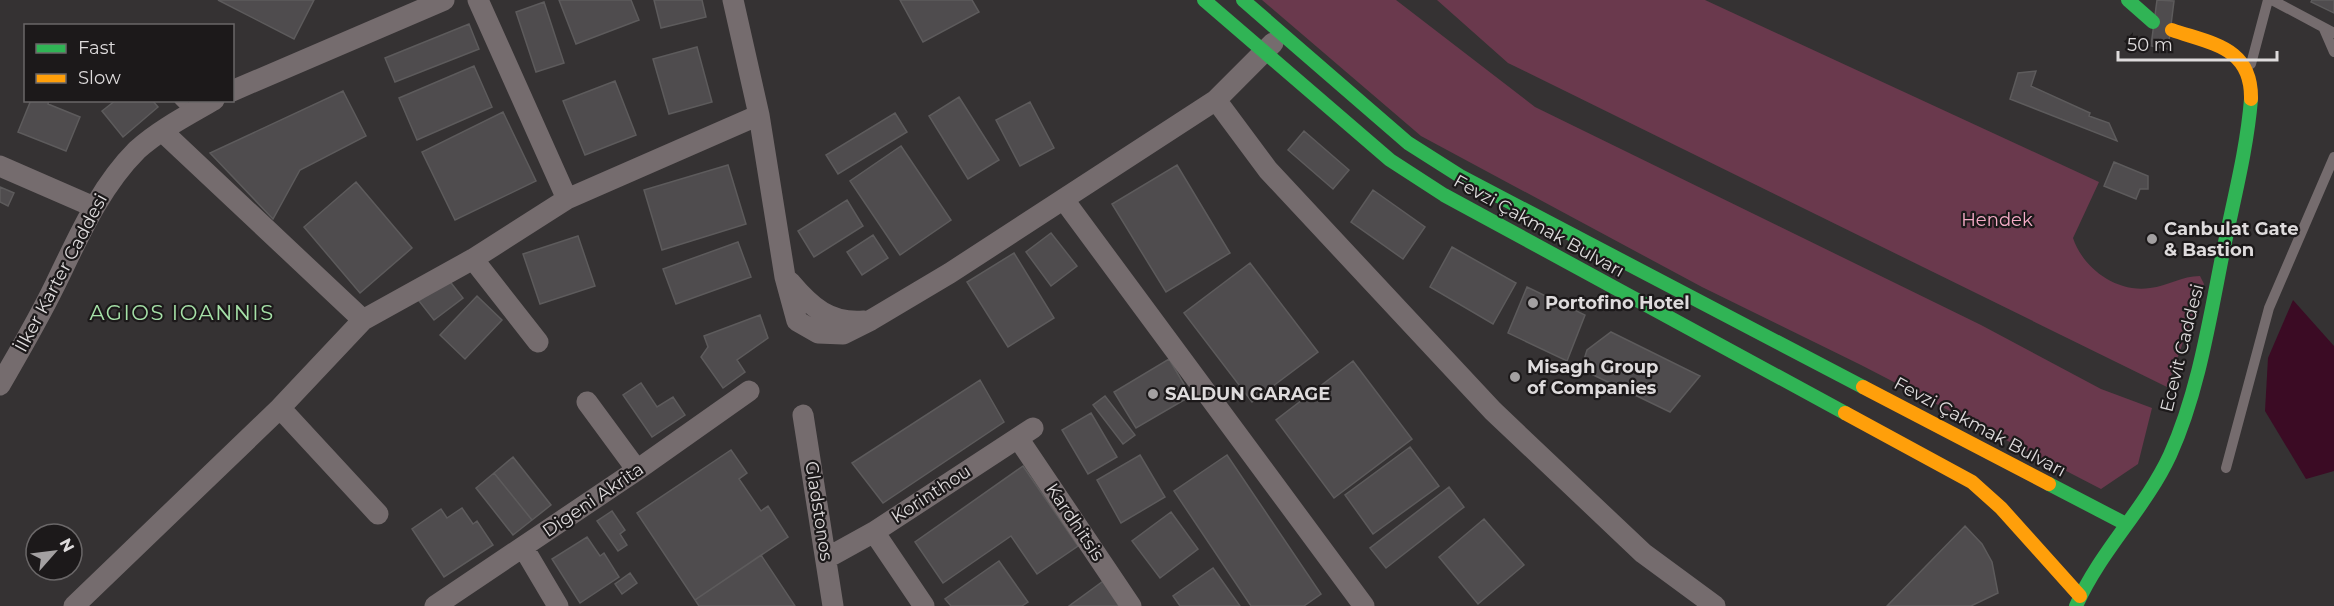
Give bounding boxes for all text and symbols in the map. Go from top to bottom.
legend [24,24,234,102]
scale bar [2118,24,2277,62]
text: 50 m [2127,34,2173,56]
text: Fast [78,37,116,59]
text: Slow [78,67,121,89]
street label: Fevzi Çakmak Bulvarı [1450,170,1628,282]
street label: İlker Karter Caddesi [10,190,112,356]
park label: Hendek [1961,209,2033,231]
place label: Canbulat Gate & Bastion [2164,218,2299,261]
marker: Canbulat Gate & Bastion [2145,232,2159,246]
street label: Ecevit Caddesi [2155,282,2209,414]
place label: Portofino Hotel [1545,292,1690,314]
marker: Portofino Hotel [1526,296,1540,310]
district label: AGIOS IOANNIS [89,300,275,325]
place label: Misagh Group of Companies [1527,356,1659,399]
marker: Misagh Group of Companies [1508,370,1522,384]
street label: Fevzi Çakmak Bulvarı [1890,372,2070,482]
place label: SALDUN GARAGE [1165,383,1330,405]
marker: SALDUN GARAGE [1146,387,1160,401]
street label: Digeni Akrita [538,458,648,542]
street label: Gladstonos [800,459,838,563]
street label: Korinthou [887,460,975,528]
street label: Kardhitsis [1041,479,1109,565]
north arrow [24,522,84,582]
text: N [55,535,78,555]

